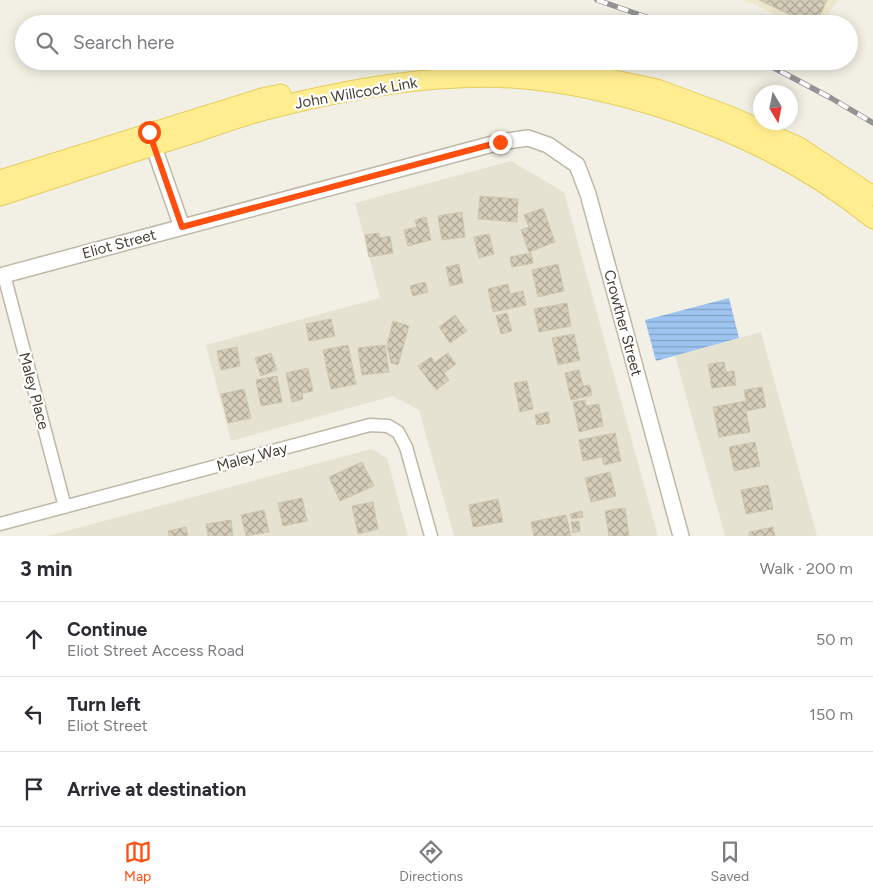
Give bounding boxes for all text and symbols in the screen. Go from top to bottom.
search box [15,15,858,70]
icon: search [33,29,61,57]
text: Search here [73,31,175,54]
street label: John Willcock Link [293,73,419,113]
north arrow [753,85,798,130]
route start [138,121,161,144]
route end [489,131,512,154]
street label: Eliot Street [80,225,158,262]
street label: Crowther Street [600,268,646,378]
street label: Maley Place [15,350,53,432]
street label: Maley Way [215,439,289,475]
text: 3 min [20,556,72,581]
text: Walk · 200 m [760,559,853,578]
text: Continue [67,618,147,641]
icon: ahead [20,625,48,653]
text: 50 m [816,630,853,649]
text: Eliot Street Access Road [67,641,244,660]
text: Turn left [67,693,141,716]
icon: left [20,700,48,728]
text: 150 m [809,705,853,724]
text: Eliot Street [67,716,148,735]
icon: arrive [20,775,48,803]
text: Arrive at destination [67,778,246,801]
tab: Map [124,838,152,885]
tab: Directions [399,838,463,885]
tab: Saved [711,838,749,885]

